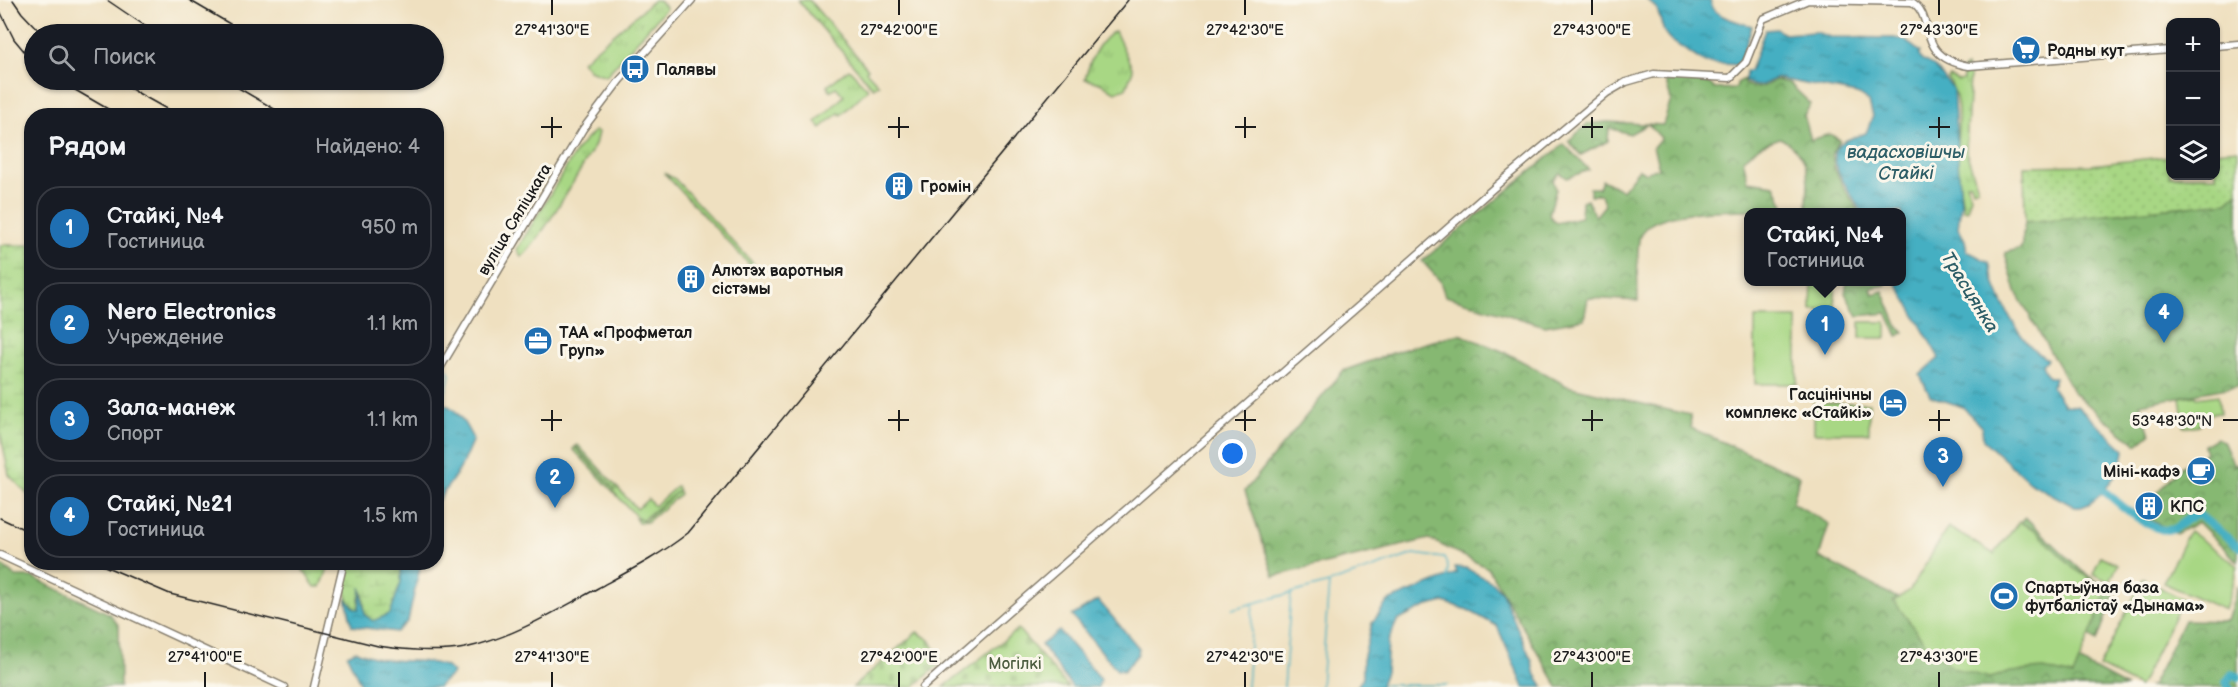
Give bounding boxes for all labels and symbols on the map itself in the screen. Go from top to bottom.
text: 27°41'30"E [515,21,590,40]
text: 27°42'00"E [860,21,938,40]
text: 27°42'30"E [1206,21,1284,40]
text: 27°43'00"E [1553,21,1631,40]
text: 27°43'30"E [1900,21,1978,40]
supermarket icon: Родны кут [2010,34,2042,66]
place label: Родны кут [2047,42,2125,61]
bus stop icon: Палявы [619,53,651,85]
place label: Палявы [656,61,716,80]
water label: вадасховішчы Стайкі [1847,142,1965,184]
street label: вуліца Сяліцкага [474,160,556,279]
building icon: Громін [883,170,915,202]
place label: Громін [920,178,971,197]
water label: Трасцянка [1937,248,2003,336]
place label: Алютэх варотныя сістэмы [711,262,844,299]
building icon: Алютэх варотныя сістэмы [675,263,707,295]
pin: 4 [2144,294,2184,343]
pin: 1 [1806,306,1844,355]
place label: ТАА «Профметал Груп» [559,324,693,361]
office icon: ТАА «Профметал Груп» [522,325,554,357]
place label: Гасцінічны комплекс «Стайкі» [1725,386,1872,423]
hotel icon: Гасцінічны комплекс «Стайкі» [1877,387,1909,419]
text: 53°48'30"N [2132,412,2212,431]
pin: 3 [1924,438,1962,487]
your location [1218,439,1247,468]
cafe icon: Міні-кафэ [2185,455,2217,487]
pin: 2 [536,458,574,508]
place label: Міні-кафэ [2103,463,2180,482]
building icon: КПС [2133,490,2165,522]
place label: КПС [2170,498,2204,517]
place label: Спартыўная база футбалістаў «Дынама» [2025,579,2205,616]
sports icon: Спартыўная база футбалістаў «Дынама» [1988,580,2020,612]
text: 27°41'00"E [168,648,242,667]
text: 27°41'30"E [515,648,590,667]
text: 27°42'00"E [860,648,938,667]
text: 27°42'30"E [1206,648,1284,667]
text: 27°43'00"E [1553,648,1631,667]
text: 27°43'30"E [1900,648,1978,667]
park label: Могілкі [988,655,1042,674]

